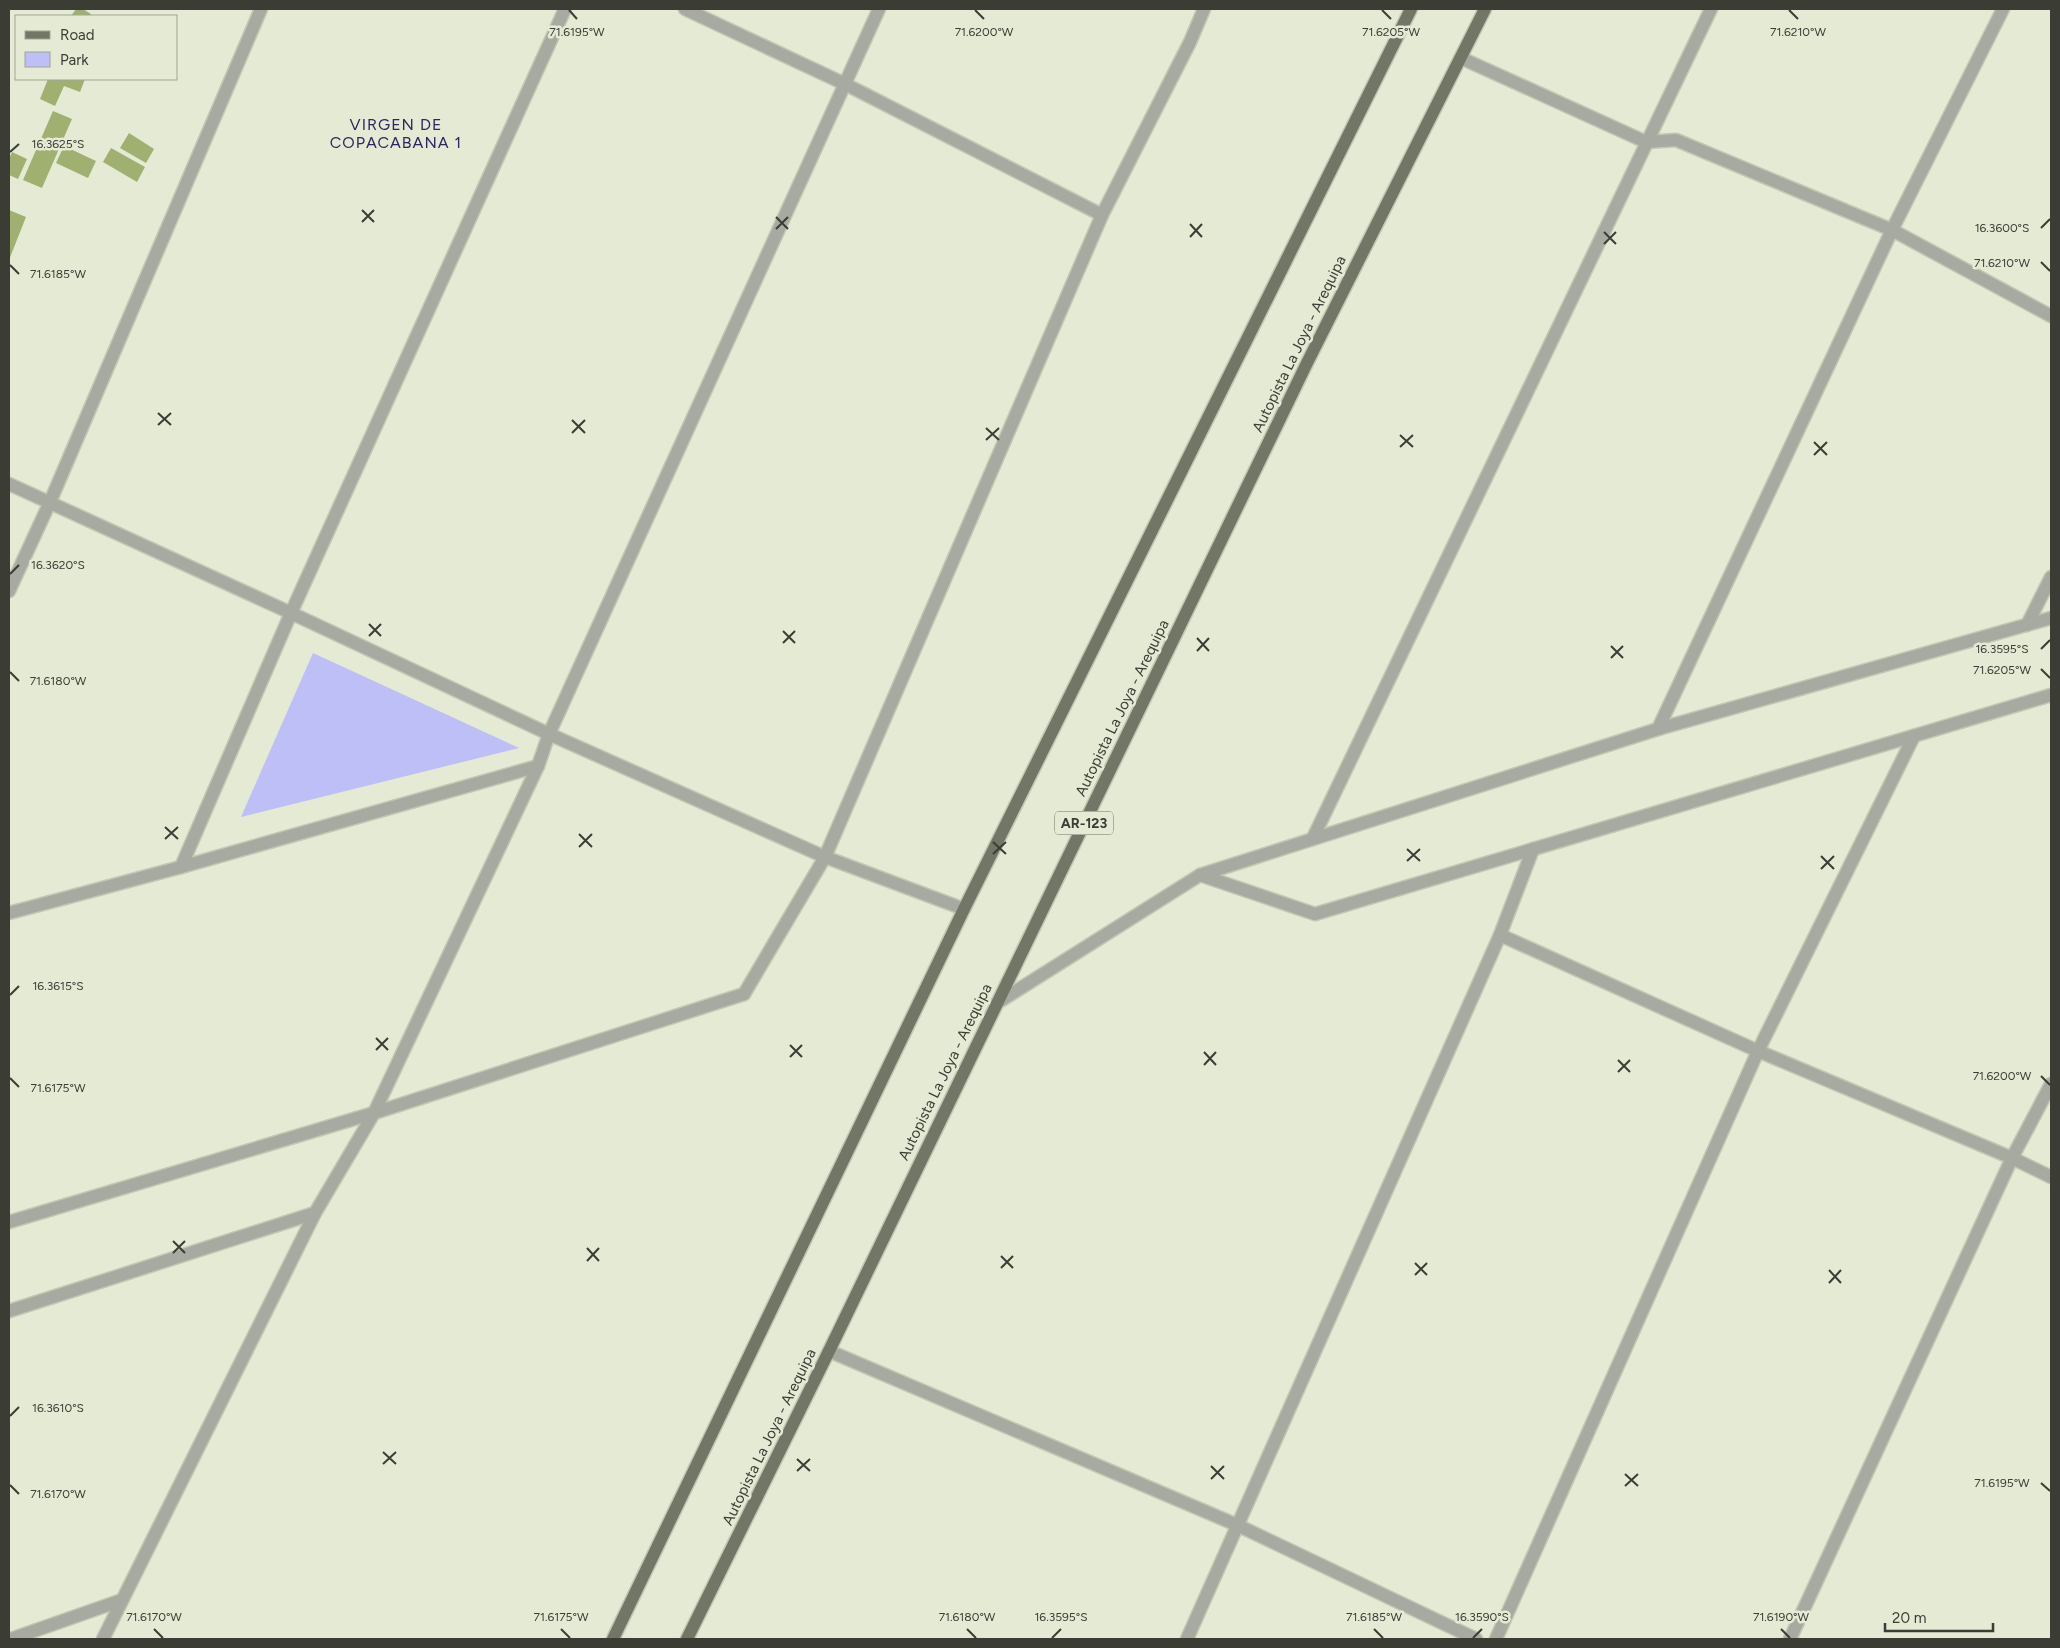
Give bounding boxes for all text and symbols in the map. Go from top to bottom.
legend [15,15,178,80]
text: 71.6195°W [549,25,605,39]
text: 71.6200°W [955,25,1014,39]
text: 71.6205°W [1362,25,1420,39]
text: 71.6210°W [1770,25,1826,39]
text: Road [60,26,95,44]
text: Park [60,51,89,69]
district label: VIRGEN DE COPACABANA 1 [330,115,462,152]
text: 16.3625°S [32,137,84,151]
text: 16.3600°S [1975,221,2029,235]
street label: Autopista La Joya - Arequipa [1248,253,1350,435]
text: 71.6210°W [1974,256,2030,270]
text: 71.6185°W [30,267,86,281]
text: 16.3620°S [31,558,85,572]
street label: Autopista La Joya - Arequipa [1071,617,1173,799]
text: 16.3595°S [1975,642,2029,656]
text: 71.6205°W [1973,663,2031,677]
text: 71.6180°W [30,674,87,688]
road number: AR-123 [1055,811,1113,834]
text: 16.3615°S [32,979,84,993]
street label: Autopista La Joya - Arequipa [894,981,996,1163]
text: 71.6200°W [1973,1069,2032,1083]
text: 71.6175°W [31,1081,86,1095]
street label: Autopista La Joya - Arequipa [718,1346,820,1528]
text: 16.3610°S [32,1401,84,1415]
text: 71.6195°W [1974,1476,2030,1490]
text: 71.6170°W [30,1487,86,1501]
scale bar [1885,1600,1992,1632]
text: 20 m [1892,1609,1926,1627]
text: 71.6170°W [126,1610,182,1624]
text: 71.6175°W [534,1610,589,1624]
text: 71.6180°W [939,1610,996,1624]
text: 16.3595°S [1034,1610,1088,1624]
text: 71.6185°W [1346,1610,1402,1624]
text: 16.3590°S [1455,1610,1509,1624]
text: 71.6190°W [1753,1610,1810,1624]

